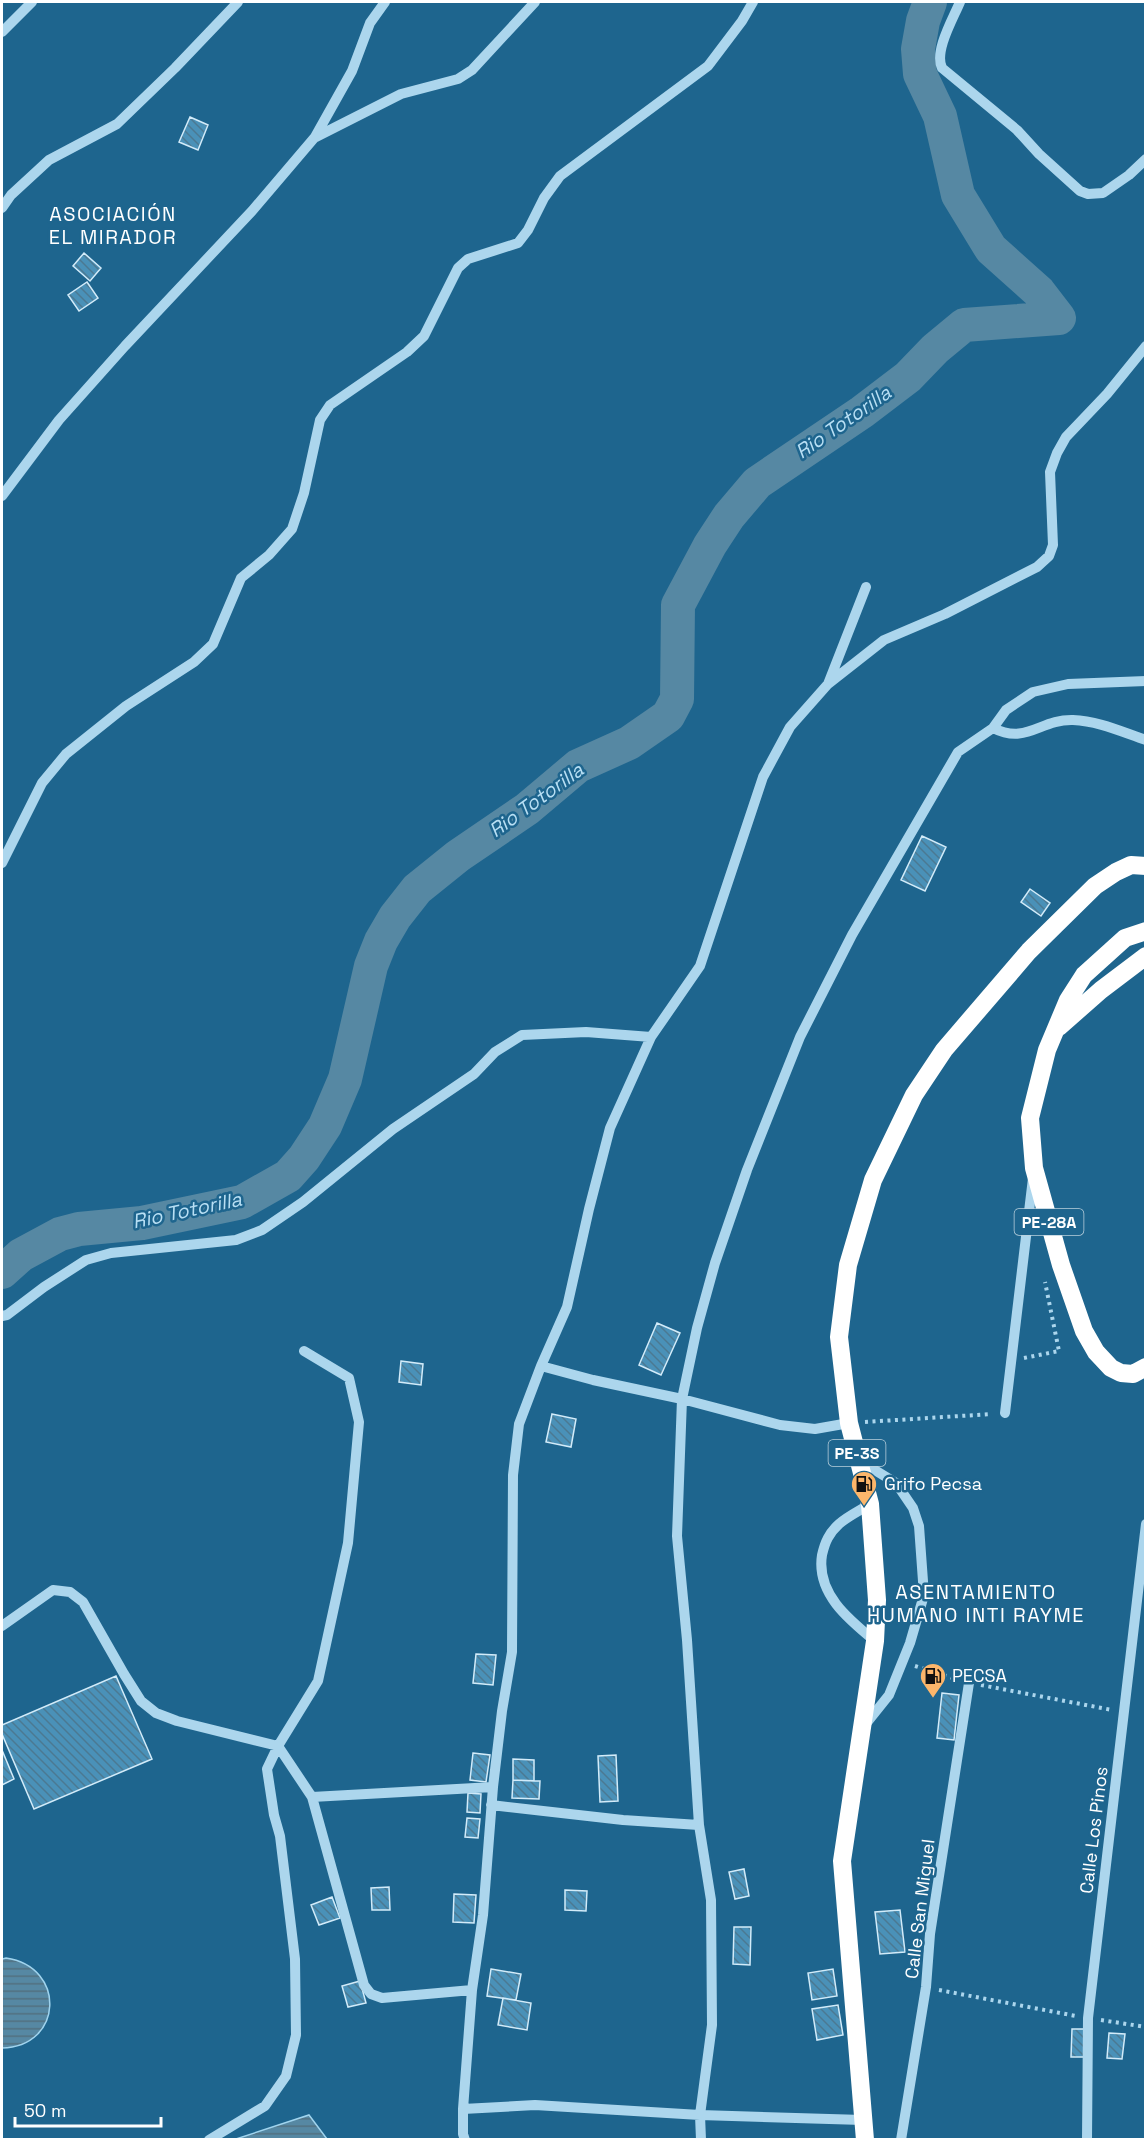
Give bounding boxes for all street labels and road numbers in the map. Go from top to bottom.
road number: PE-28A [1014,1209,1084,1235]
road number: PE-3S [828,1440,886,1466]
street label: Calle Los Pinos [1074,1765,1113,1895]
street label: Calle San Miguel [900,1838,939,1980]

